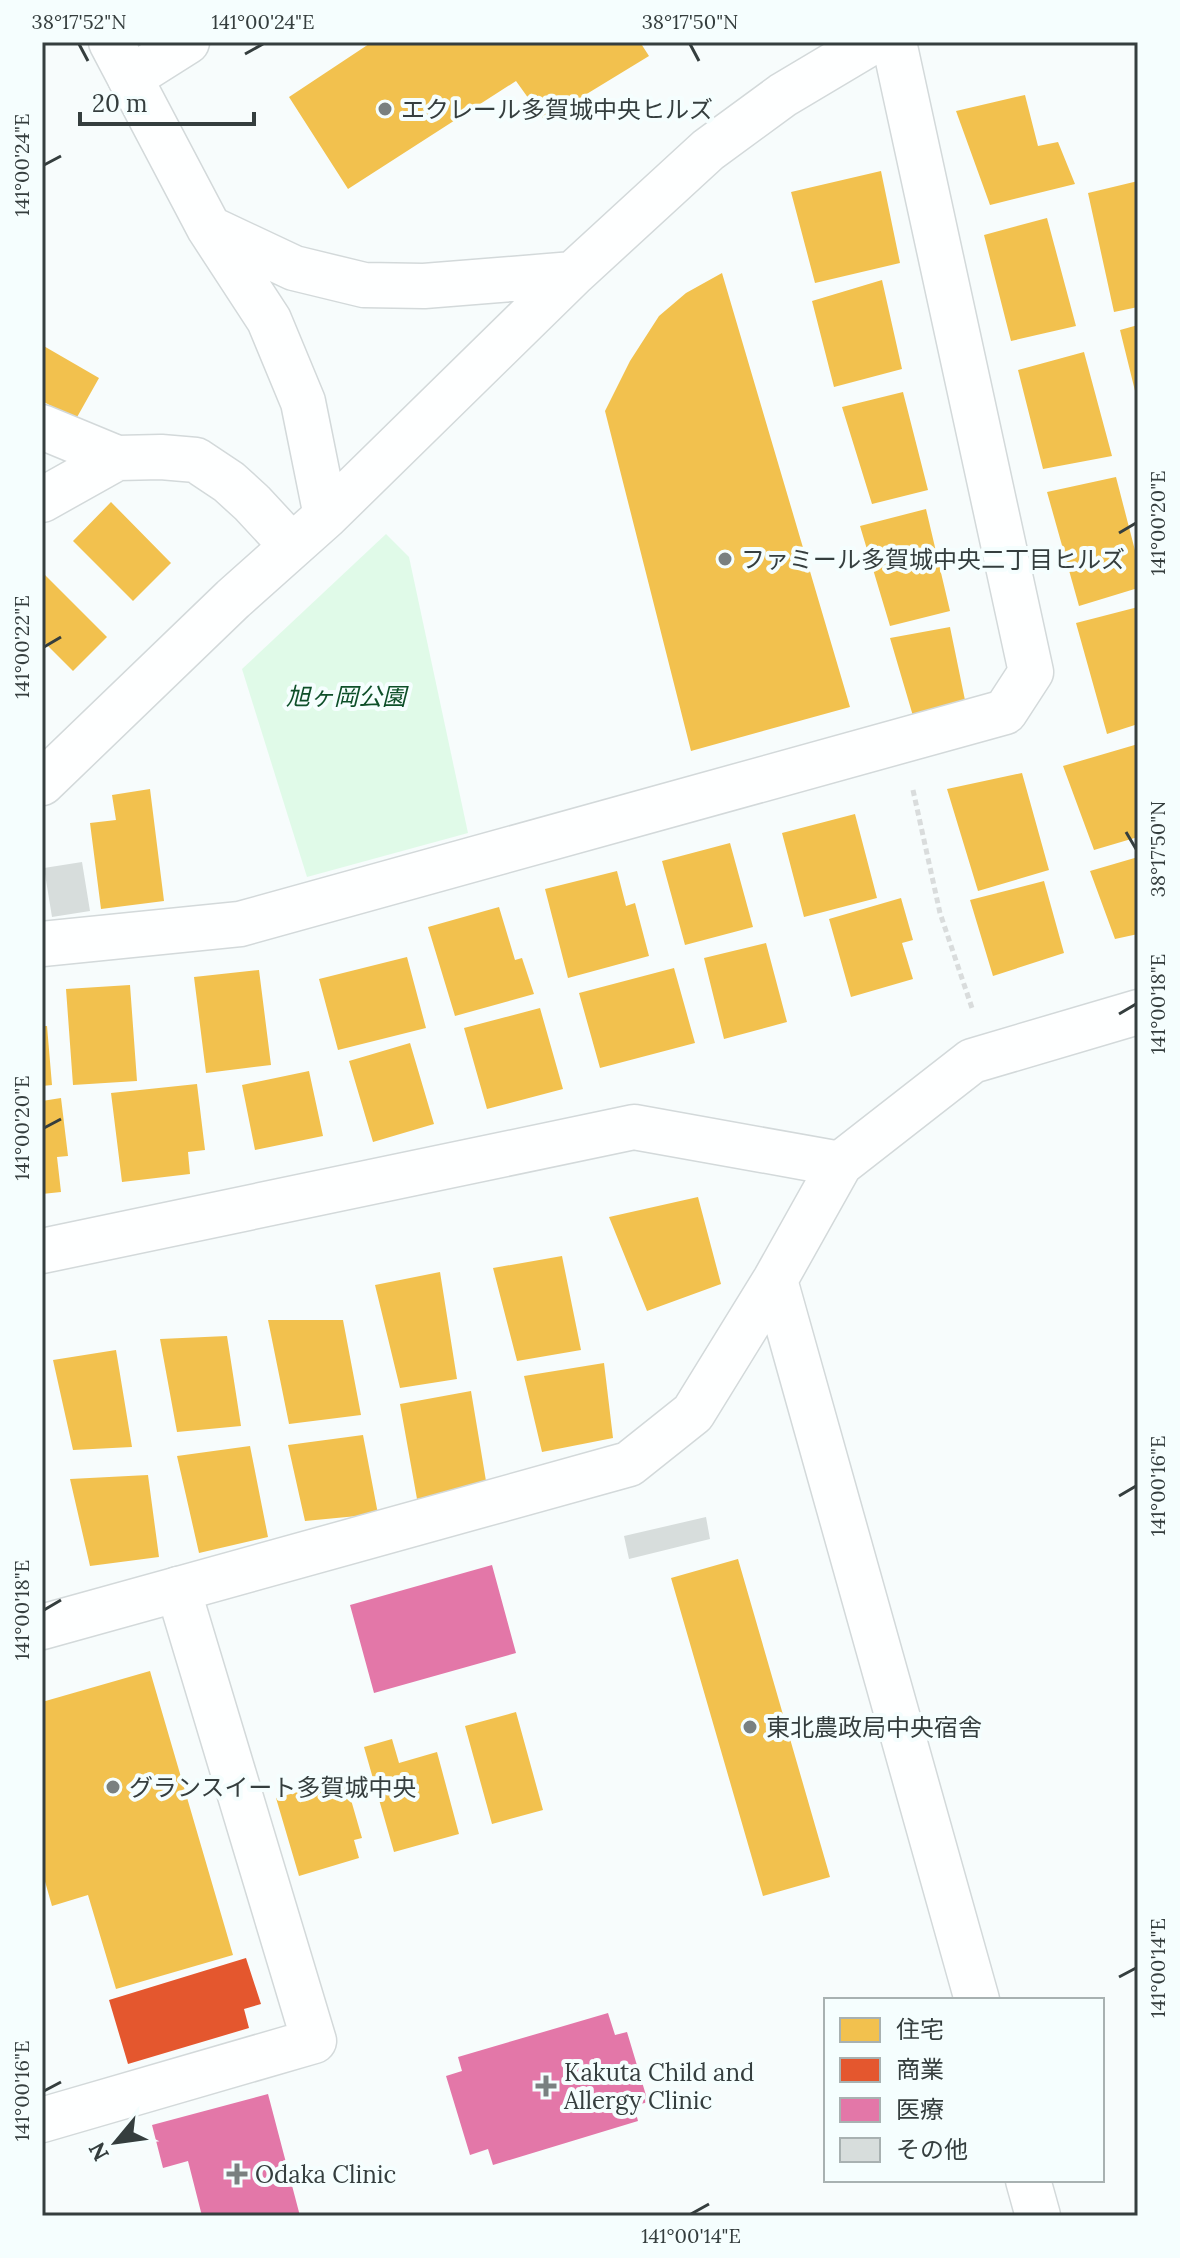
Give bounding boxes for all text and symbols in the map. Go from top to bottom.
text: 38°17'52"N [32,9,126,34]
text: 141°00'24"E [212,9,314,34]
text: 38°17'50"N [642,9,738,34]
scale bar [80,76,254,126]
text: 20 m [92,88,148,119]
place label: エクレール多賀城中央ヒルズ [401,94,713,125]
marker: エクレール多賀城中央ヒルズ [376,100,394,118]
text: 141°00'24"E [9,114,34,216]
text: 141°00'20"E [1145,470,1170,576]
place label: ファミール多賀城中央二丁目ヒルズ [741,544,1125,575]
marker: ファミール多賀城中央二丁目ヒルズ [716,550,734,568]
text: 141°00'22"E [9,595,34,699]
park label: 旭ヶ岡公園 [286,681,409,712]
text: 38°17'50"N [1145,801,1170,897]
text: 141°00'18"E [1145,954,1170,1054]
text: 141°00'20"E [9,1075,34,1181]
text: 141°00'16"E [1145,1436,1170,1536]
text: 141°00'18"E [9,1560,34,1660]
place label: 東北農政局中央宿舎 [766,1712,982,1743]
marker: 東北農政局中央宿舎 [741,1718,759,1736]
place label: グランスイート多賀城中央 [129,1772,417,1803]
marker: グランスイート多賀城中央 [104,1778,122,1796]
text: 141°00'14"E [1145,1918,1170,2018]
legend [824,1998,1104,2182]
text: 住宅 [896,2014,944,2045]
text: 141°00'16"E [9,2041,34,2141]
text: 商業 [896,2054,944,2085]
place label: Kakuta Child and Allergy Clinic [563,2057,754,2116]
marker: Kakuta Child and Allergy Clinic [535,2075,557,2097]
text: 医療 [896,2094,944,2125]
north arrow [76,2102,156,2182]
text: その他 [896,2134,968,2165]
text: N [82,2137,115,2166]
place label: Odaka Clinic [255,2159,396,2190]
marker: Odaka Clinic [226,2163,248,2185]
text: 141°00'14"E [641,2223,741,2248]

